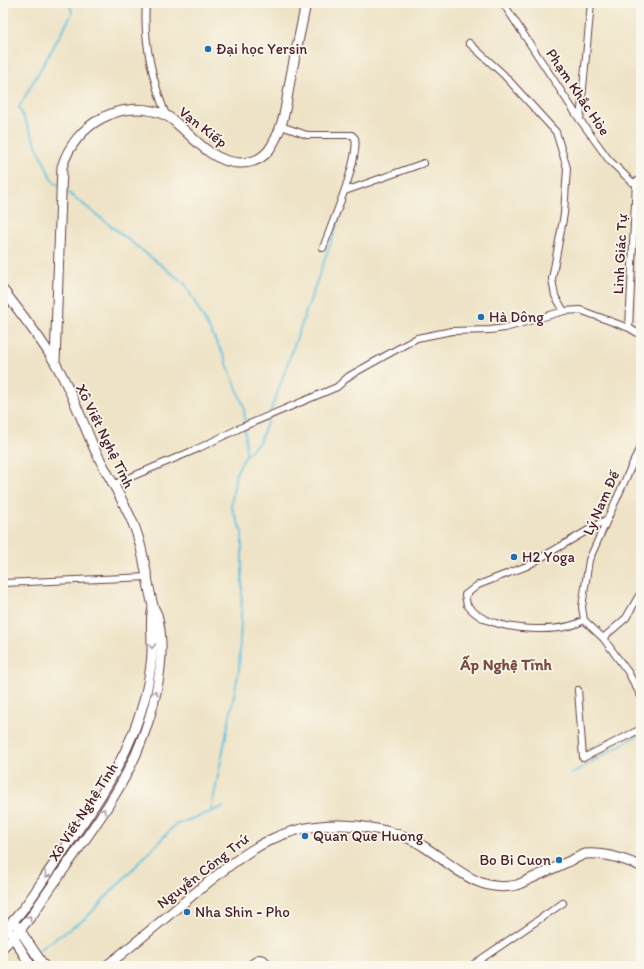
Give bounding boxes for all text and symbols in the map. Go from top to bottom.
place label: Đại học Yersin [216,40,307,58]
marker: Đại học Yersin [203,44,213,54]
street label: Phạm Khắc Hòe [542,45,614,139]
street label: Vạn Kiếp [175,103,231,151]
street label: Linh Giác Tự [609,213,631,295]
place label: Hà Dông [489,308,544,326]
marker: Hà Dông [476,312,486,322]
street label: Xô Viết Nghệ Tĩnh [72,381,138,491]
street label: Lý Nam Đế [579,467,624,538]
place label: H2 Yoga [522,548,576,566]
marker: H2 Yoga [509,552,519,562]
one-way arrow [148,643,156,649]
district label: Ấp Nghệ Tĩnh [459,655,552,675]
one-way arrow [151,690,159,696]
street label: Xô Viết Nghệ Tĩnh [44,759,122,865]
one-way arrow [99,809,106,816]
place label: Quan Que Huong [313,827,424,845]
street label: Nguyễn Công Trứ [153,829,253,912]
marker: Quan Que Huong [300,831,310,841]
place label: Bo Bi Cuon [479,851,552,869]
marker: Bo Bi Cuon [554,855,564,865]
one-way arrow [45,870,52,877]
place label: Nha Shin - Pho [195,903,290,921]
marker: Nha Shin - Pho [182,907,192,917]
one-way arrow [25,915,32,922]

